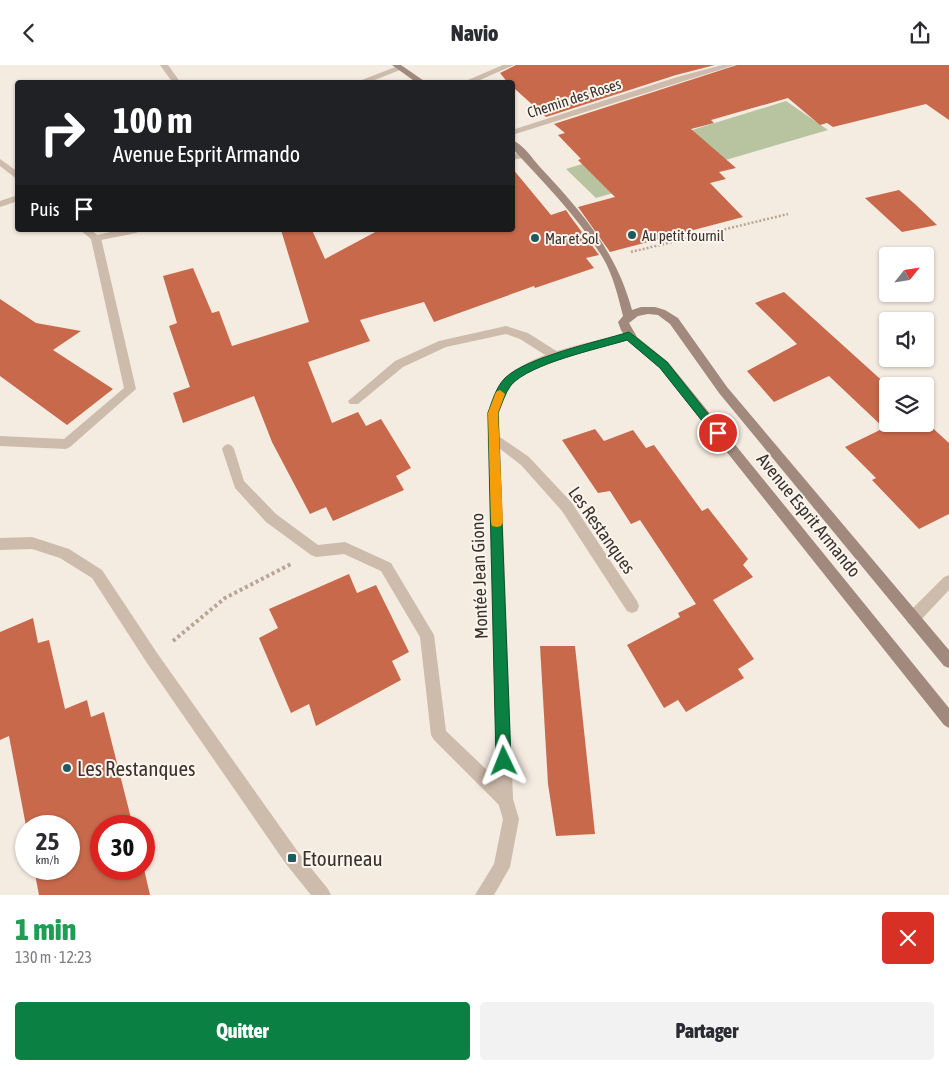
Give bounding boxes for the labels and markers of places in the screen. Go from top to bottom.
place label: Au petit fournil [642,227,724,244]
marker: Au petit fournil [626,229,638,241]
place label: Mar et Sol [545,230,599,247]
marker: Mar et Sol [529,232,541,244]
pin [697,412,739,454]
place label: Les Restanques [77,756,195,780]
marker: Les Restanques [61,762,73,774]
place label: Etourneau [302,846,383,870]
marker: Etourneau [286,852,298,864]

